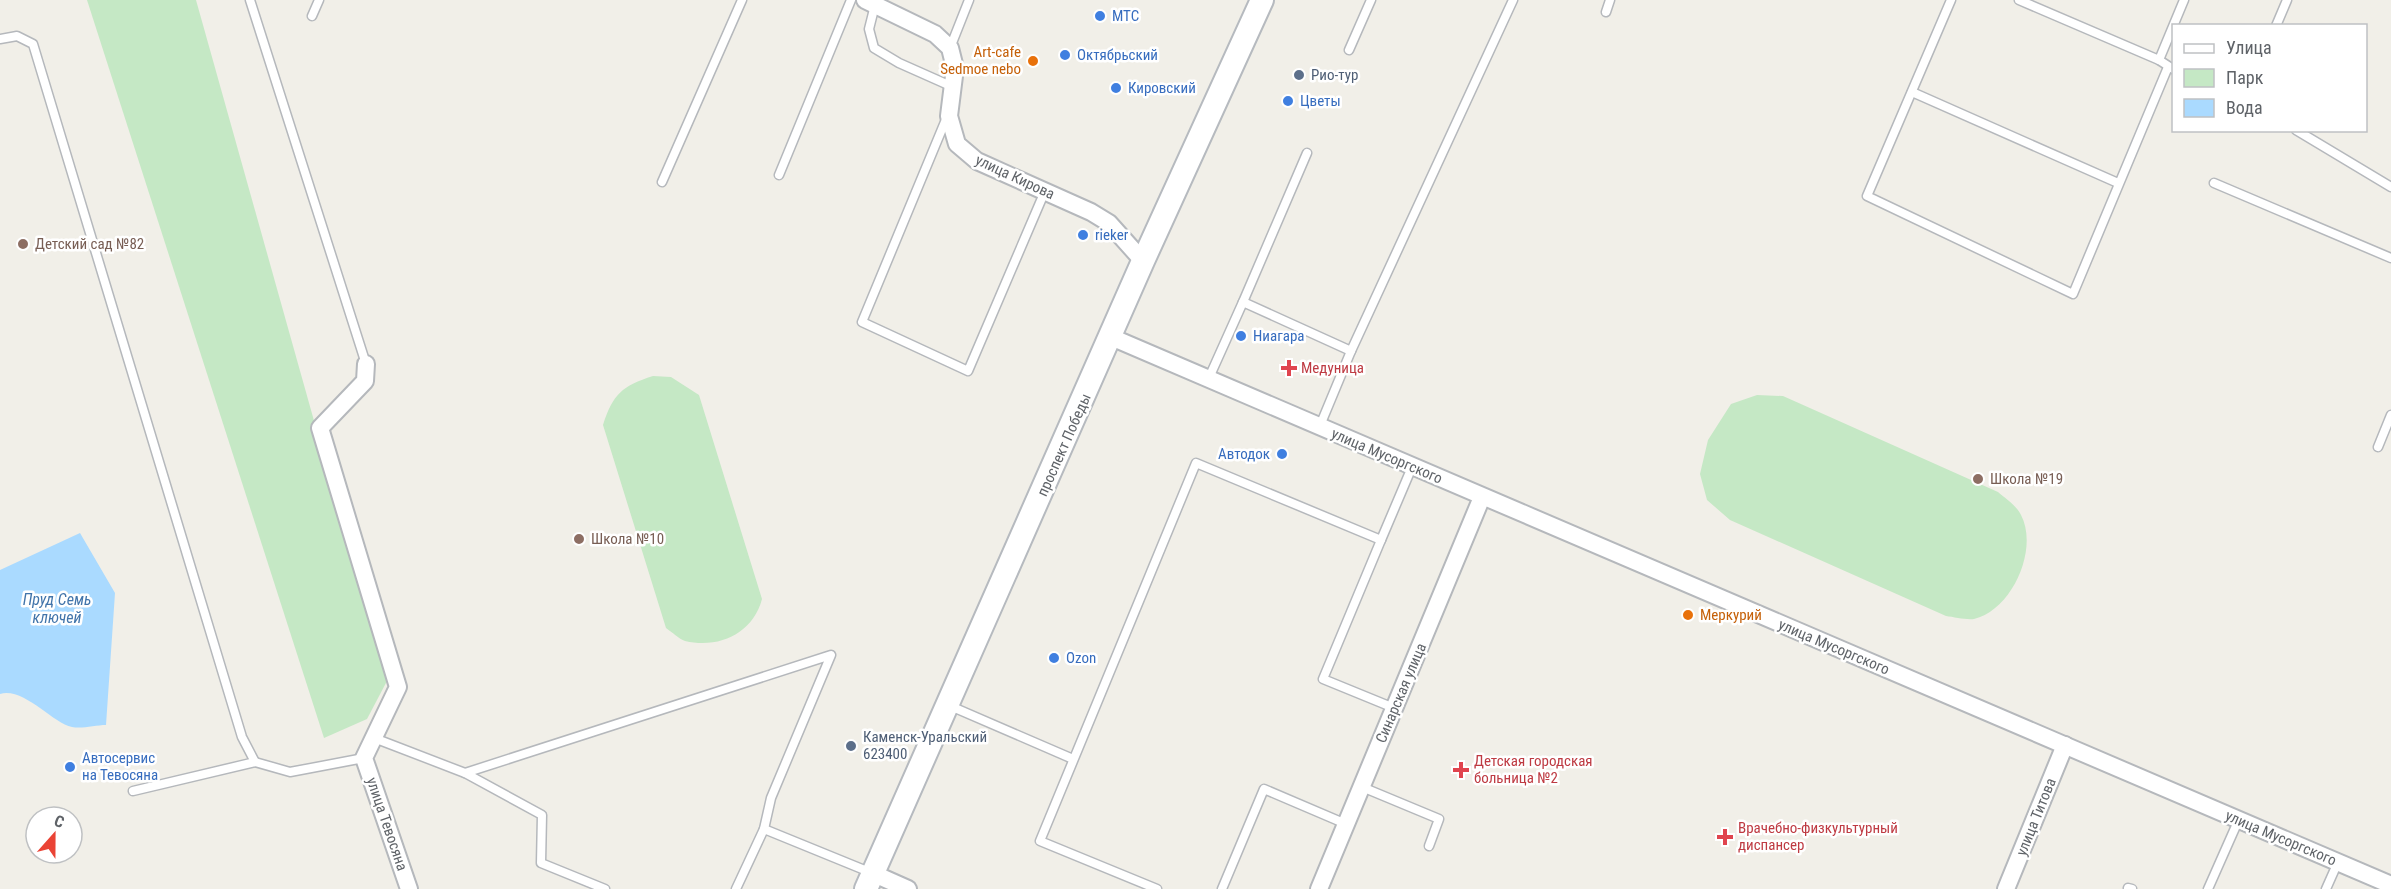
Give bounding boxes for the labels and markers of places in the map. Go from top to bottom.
place label: МТС [1112,7,1139,25]
marker: МТС [1093,9,1107,23]
place label: Art-cafe Sedmoe nebo [940,43,1021,78]
place label: Октябрьский [1077,46,1158,64]
marker: Октябрьский [1058,48,1072,62]
marker: Art-cafe Sedmoe nebo [1026,54,1040,68]
place label: Рио-тур [1311,66,1358,84]
marker: Рио-тур [1292,68,1306,82]
place label: Кировский [1128,79,1196,97]
marker: Кировский [1109,81,1123,95]
place label: Цветы [1300,92,1341,110]
marker: Цветы [1281,94,1295,108]
place label: rieker [1095,226,1129,244]
marker: rieker [1076,228,1090,242]
place label: Детский сад №82 [35,235,144,253]
marker: Детский сад №82 [16,237,30,251]
place label: Ниагара [1253,327,1304,345]
marker: Ниагара [1234,329,1248,343]
place label: Медуница [1301,359,1364,377]
marker: Медуница [1282,361,1296,375]
place label: Автодок [1218,445,1270,463]
marker: Автодок [1275,447,1289,461]
place label: Школа №19 [1990,470,2063,488]
marker: Школа №19 [1971,472,1985,486]
place label: Школа №10 [591,530,664,548]
marker: Школа №10 [572,532,586,546]
place label: Меркурий [1700,606,1762,624]
marker: Меркурий [1681,608,1695,622]
place label: Ozon [1066,649,1096,667]
marker: Ozon [1047,651,1061,665]
place label: Каменск-Уральский 623400 [863,728,987,763]
marker: Каменск-Уральский 623400 [844,739,858,753]
place label: Автосервис на Тевосяна [82,749,158,784]
place label: Детская городская больница №2 [1474,752,1593,787]
marker: Автосервис на Тевосяна [63,760,77,774]
marker: Детская городская больница №2 [1452,761,1470,779]
place label: Врачебно-физкультурный диспансер [1738,819,1898,854]
marker: Врачебно-физкультурный диспансер [1716,828,1734,846]

